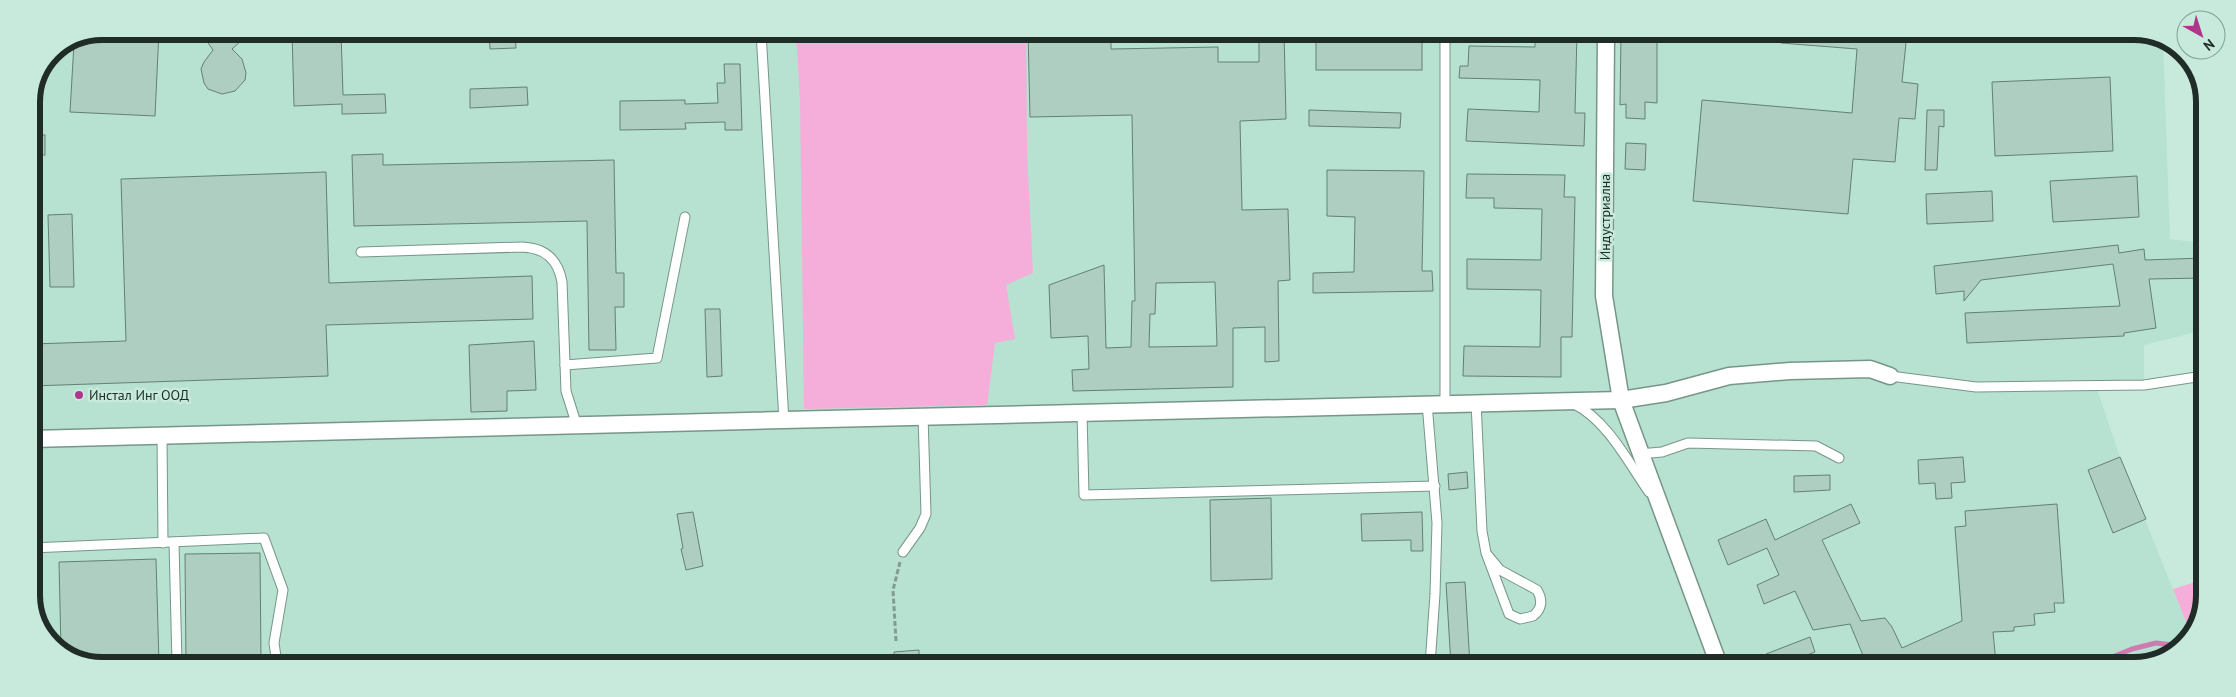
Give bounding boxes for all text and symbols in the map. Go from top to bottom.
north arrow [2176,10,2226,60]
text: N [2200,35,2218,55]
street label: Индустриална [1596,174,1614,260]
place label: Инстал Инг ООД [89,386,189,404]
marker: Инстал Инг ООД [73,389,85,401]

